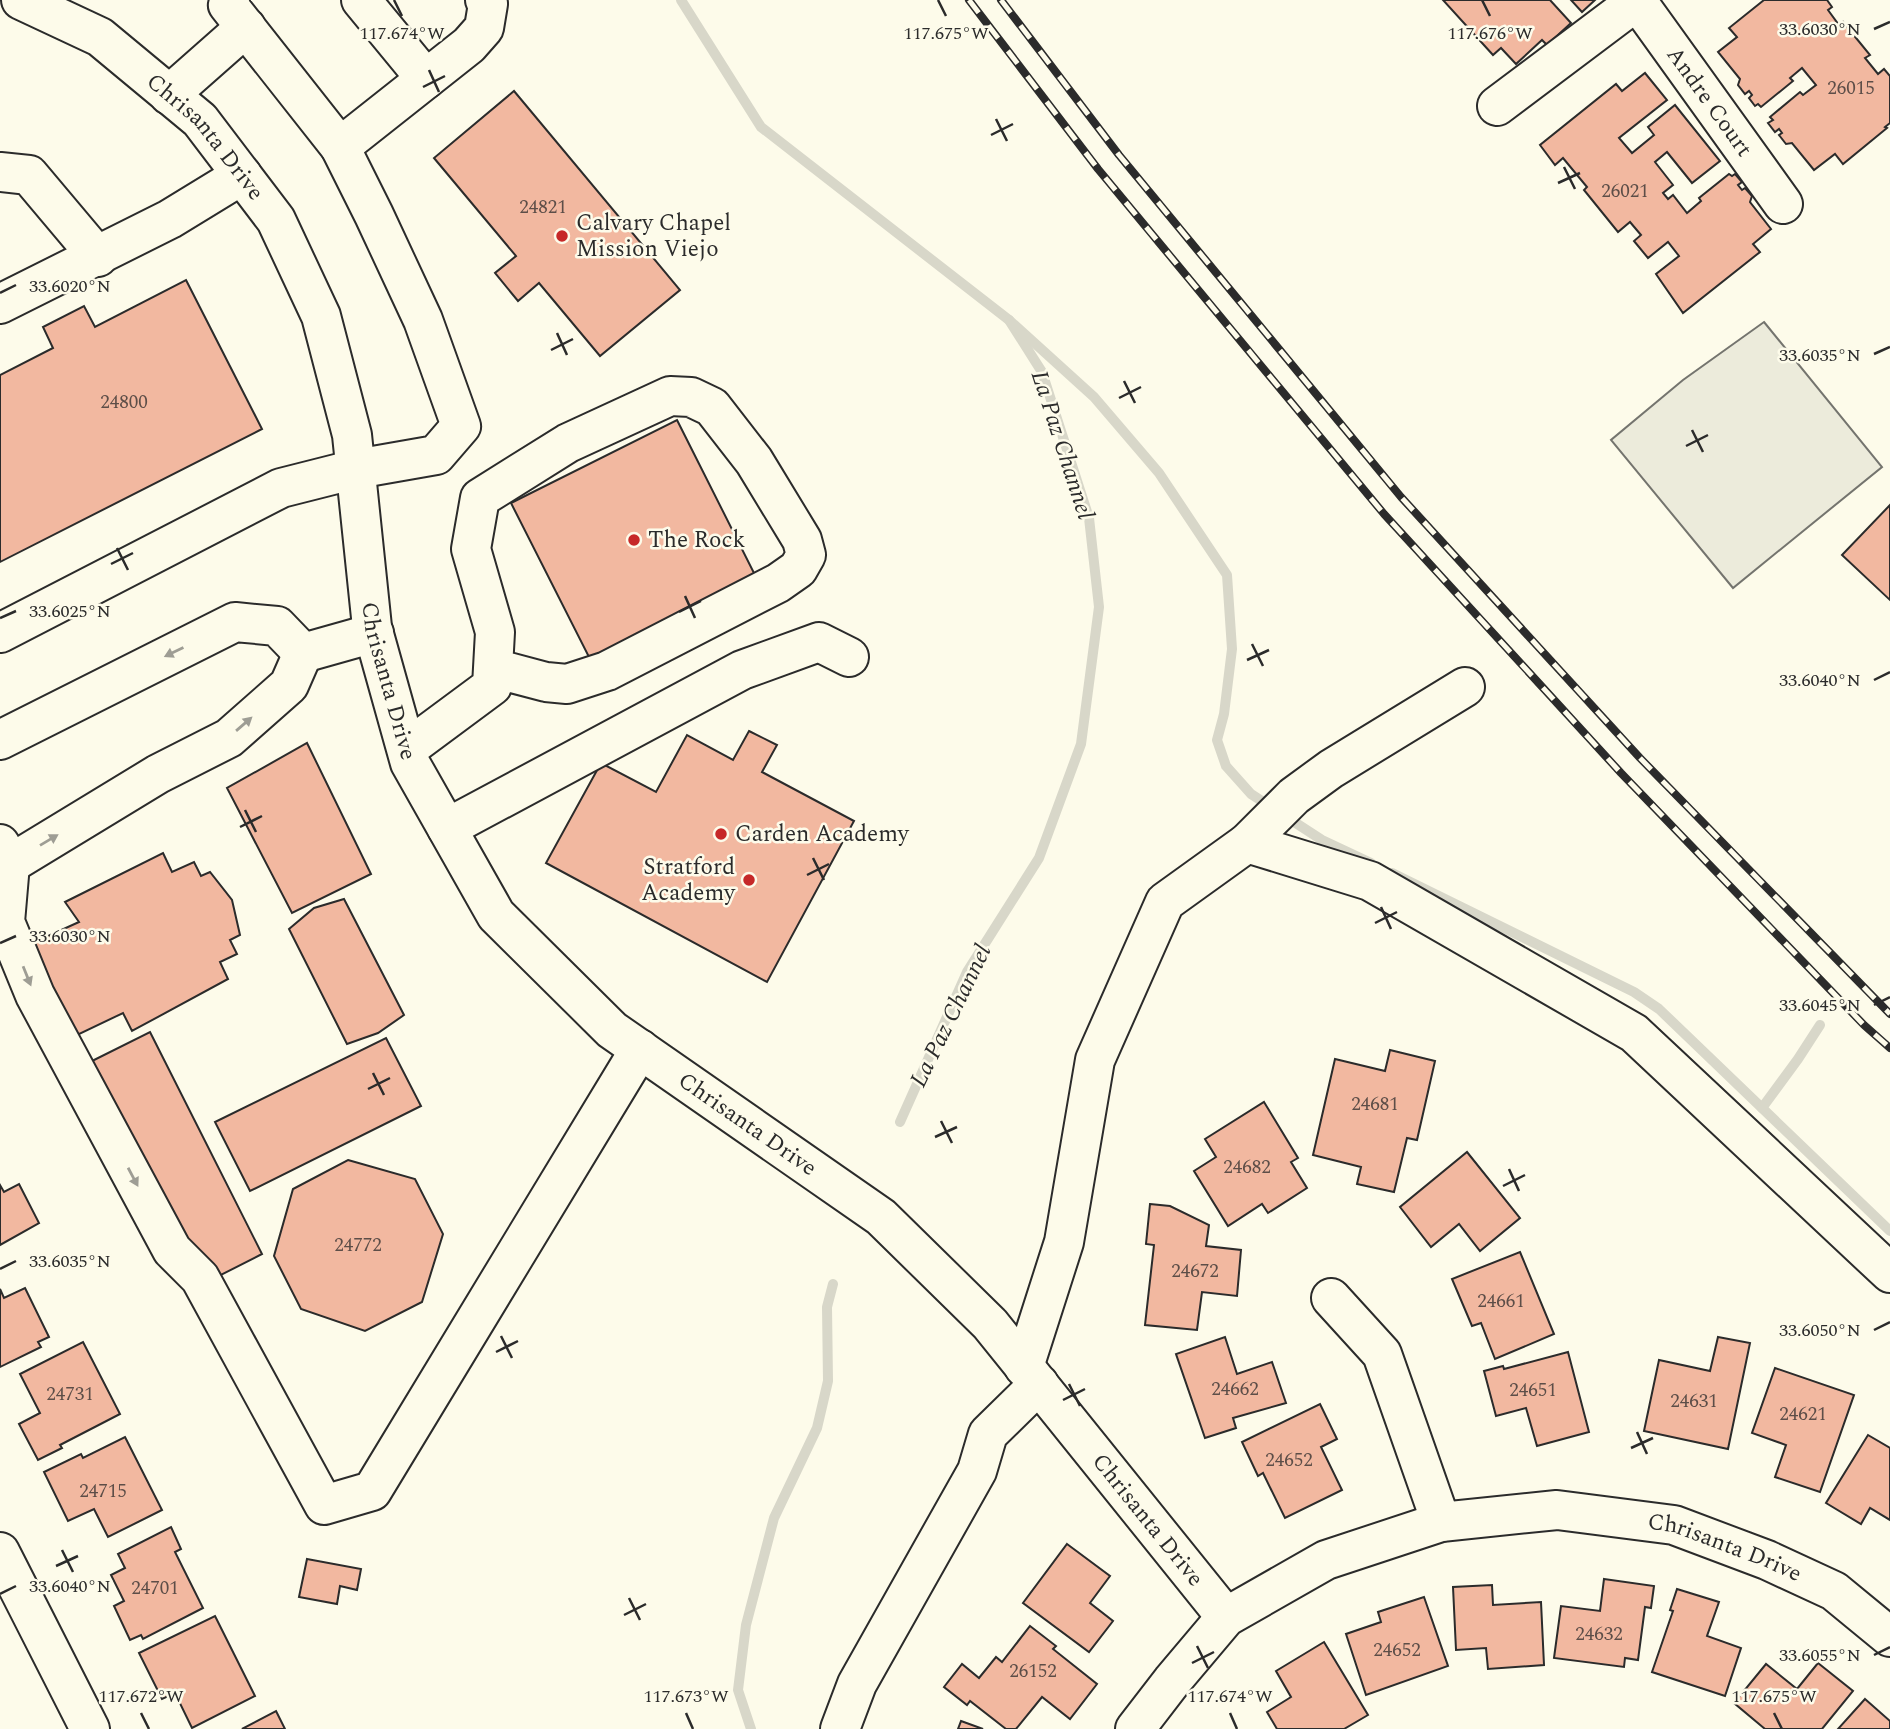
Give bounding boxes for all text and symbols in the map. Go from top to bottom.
text: 33.6030°N [1779,16,1861,43]
text: 117.674°W [359,20,445,47]
text: 117.675°W [903,20,989,47]
text: 117.676°W [1447,20,1533,47]
street label: Andre Court [1658,39,1761,164]
street label: Chrisanta Drive [138,65,273,208]
house number: 26015 [1827,74,1875,103]
house number: 26021 [1601,177,1649,206]
house number: 24821 [519,193,567,222]
place label: Calvary Chapel Mission Viejo [576,206,731,267]
marker: Calvary Chapel Mission Viejo [554,228,570,244]
text: 33.6020°N [29,273,111,300]
text: 33.6035°N [1779,342,1861,369]
water label: La Paz Channel [1021,366,1103,524]
house number: 24800 [100,388,148,417]
place label: The Rock [648,523,746,558]
marker: The Rock [626,532,642,548]
text: 33.6025°N [29,598,111,625]
street label: Chrisanta Drive [352,600,426,764]
one-way arrow [164,647,184,658]
text: 33.6040°N [1779,667,1861,694]
one-way arrow [236,717,253,732]
place label: Carden Academy [735,817,910,852]
marker: Carden Academy [713,826,729,842]
one-way arrow [40,834,59,846]
place label: Stratford Academy [641,850,736,911]
marker: Stratford Academy [741,872,757,888]
text: 33.6030°N [29,923,111,950]
water label: La Paz Channel [901,938,1001,1094]
one-way arrow [22,966,33,987]
text: 33.6045°N [1779,992,1861,1019]
street label: Chrisanta Drive [671,1063,824,1185]
house number: 24681 [1351,1090,1399,1119]
house number: 24682 [1223,1153,1271,1182]
one-way arrow [127,1168,139,1187]
house number: 24772 [334,1231,382,1260]
text: 33.6035°N [29,1248,111,1275]
house number: 24672 [1171,1257,1219,1286]
house number: 24661 [1477,1287,1525,1316]
text: 33.6050°N [1779,1317,1861,1344]
house number: 24662 [1211,1375,1259,1404]
house number: 24651 [1509,1376,1557,1405]
house number: 24731 [46,1380,94,1409]
house number: 24631 [1670,1387,1718,1416]
house number: 24621 [1779,1400,1827,1429]
street label: Chrisanta Drive [1083,1446,1212,1594]
house number: 24652 [1265,1446,1313,1475]
house number: 24715 [79,1477,127,1506]
street label: Chrisanta Drive [1646,1504,1808,1591]
text: 33.6040°N [29,1573,111,1600]
house number: 24701 [131,1574,179,1603]
house number: 24632 [1575,1620,1623,1649]
house number: 24652 [1373,1636,1421,1665]
text: 33.6055°N [1779,1642,1861,1669]
house number: 26152 [1009,1657,1057,1686]
text: 117.672°W [98,1683,184,1710]
text: 117.673°W [643,1683,729,1710]
text: 117.674°W [1187,1683,1273,1710]
text: 117.675°W [1731,1683,1817,1710]

